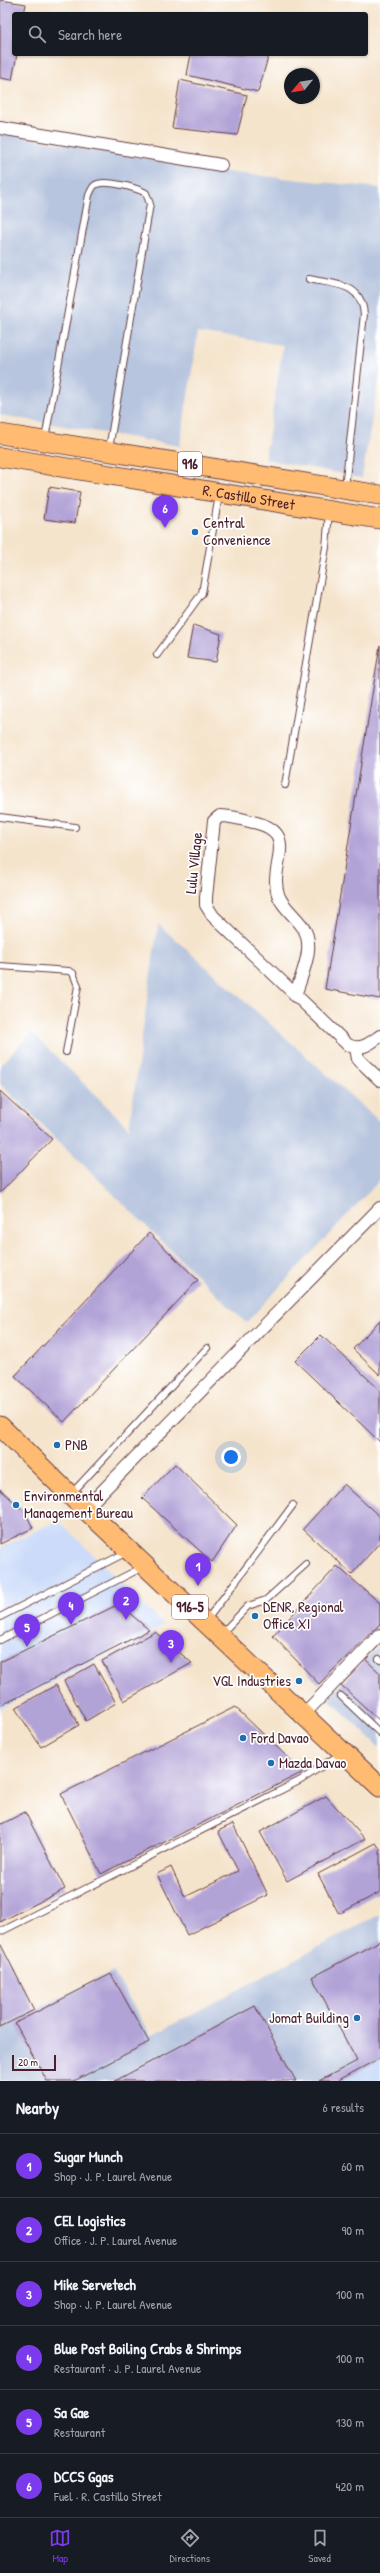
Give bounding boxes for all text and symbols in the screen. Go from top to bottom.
search box [12,12,368,56]
icon: search [26,23,48,45]
text: Search here [58,24,122,45]
north arrow [284,68,320,104]
road number: 916 [178,452,202,476]
street label: R. Castillo Street [201,479,297,515]
pin: 6 [152,495,178,528]
place label: Central Convenience [203,512,271,550]
marker: Central Convenience [190,527,200,537]
street label: Lulu Village [180,831,207,895]
place label: PNB [65,1434,88,1455]
marker: PNB [52,1440,62,1450]
your location [221,1447,241,1467]
place label: Environmental Management Bureau [24,1485,133,1523]
marker: Environmental Management Bureau [11,1500,21,1510]
pin: 1 [185,1553,211,1586]
pin: 2 [113,1587,139,1620]
pin: 4 [58,1592,84,1625]
road number: 916-5 [172,1595,208,1619]
place label: DENR, Regional Office XI [263,1596,344,1634]
marker: DENR, Regional Office XI [250,1611,260,1621]
pin: 5 [14,1614,40,1647]
pin: 3 [158,1630,184,1663]
place label: VGL Industries [212,1670,291,1691]
marker: VGL Industries [294,1676,304,1686]
place label: Ford Davao [250,1727,309,1748]
marker: Ford Davao [238,1733,248,1743]
place label: Mazda Davao [279,1752,346,1773]
marker: Mazda Davao [266,1758,276,1768]
place label: Jomat Building [269,2007,349,2028]
marker: Jomat Building [352,2013,362,2023]
scale bar [12,2053,56,2072]
text: 20 m [18,2055,38,2069]
text: Nearby [16,2096,59,2119]
text: 6 results [323,2098,364,2116]
text: Sugar Munch [54,2146,123,2167]
text: 1 [27,2157,31,2175]
text: 60 m [341,2157,364,2175]
text: Shop · J. P. Laurel Avenue [54,2167,172,2185]
text: CEL Logistics [54,2210,125,2231]
text: 2 [26,2221,32,2239]
text: 90 m [342,2221,364,2239]
text: Office · J. P. Laurel Avenue [54,2231,177,2249]
text: Mike Servetech [54,2274,136,2295]
text: 3 [26,2285,32,2303]
text: 100 m [336,2285,364,2303]
text: Shop · J. P. Laurel Avenue [54,2295,172,2313]
text: Blue Post Boiling Crabs & Shrimps [54,2338,241,2359]
text: 4 [27,2349,31,2367]
text: 100 m [336,2349,364,2367]
text: Restaurant · J. P. Laurel Avenue [54,2359,201,2377]
text: Sa Gae [54,2402,89,2423]
text: 5 [26,2413,32,2431]
text: 130 m [336,2413,364,2431]
text: Restaurant [54,2423,105,2441]
text: DCCS Ggas [54,2466,113,2487]
text: 6 [26,2477,32,2495]
text: 420 m [335,2477,364,2495]
text: Fuel · R. Castillo Street [54,2487,162,2505]
tab: Map [49,2527,71,2565]
tab: Directions [170,2527,210,2565]
tab: Saved [308,2527,331,2565]

